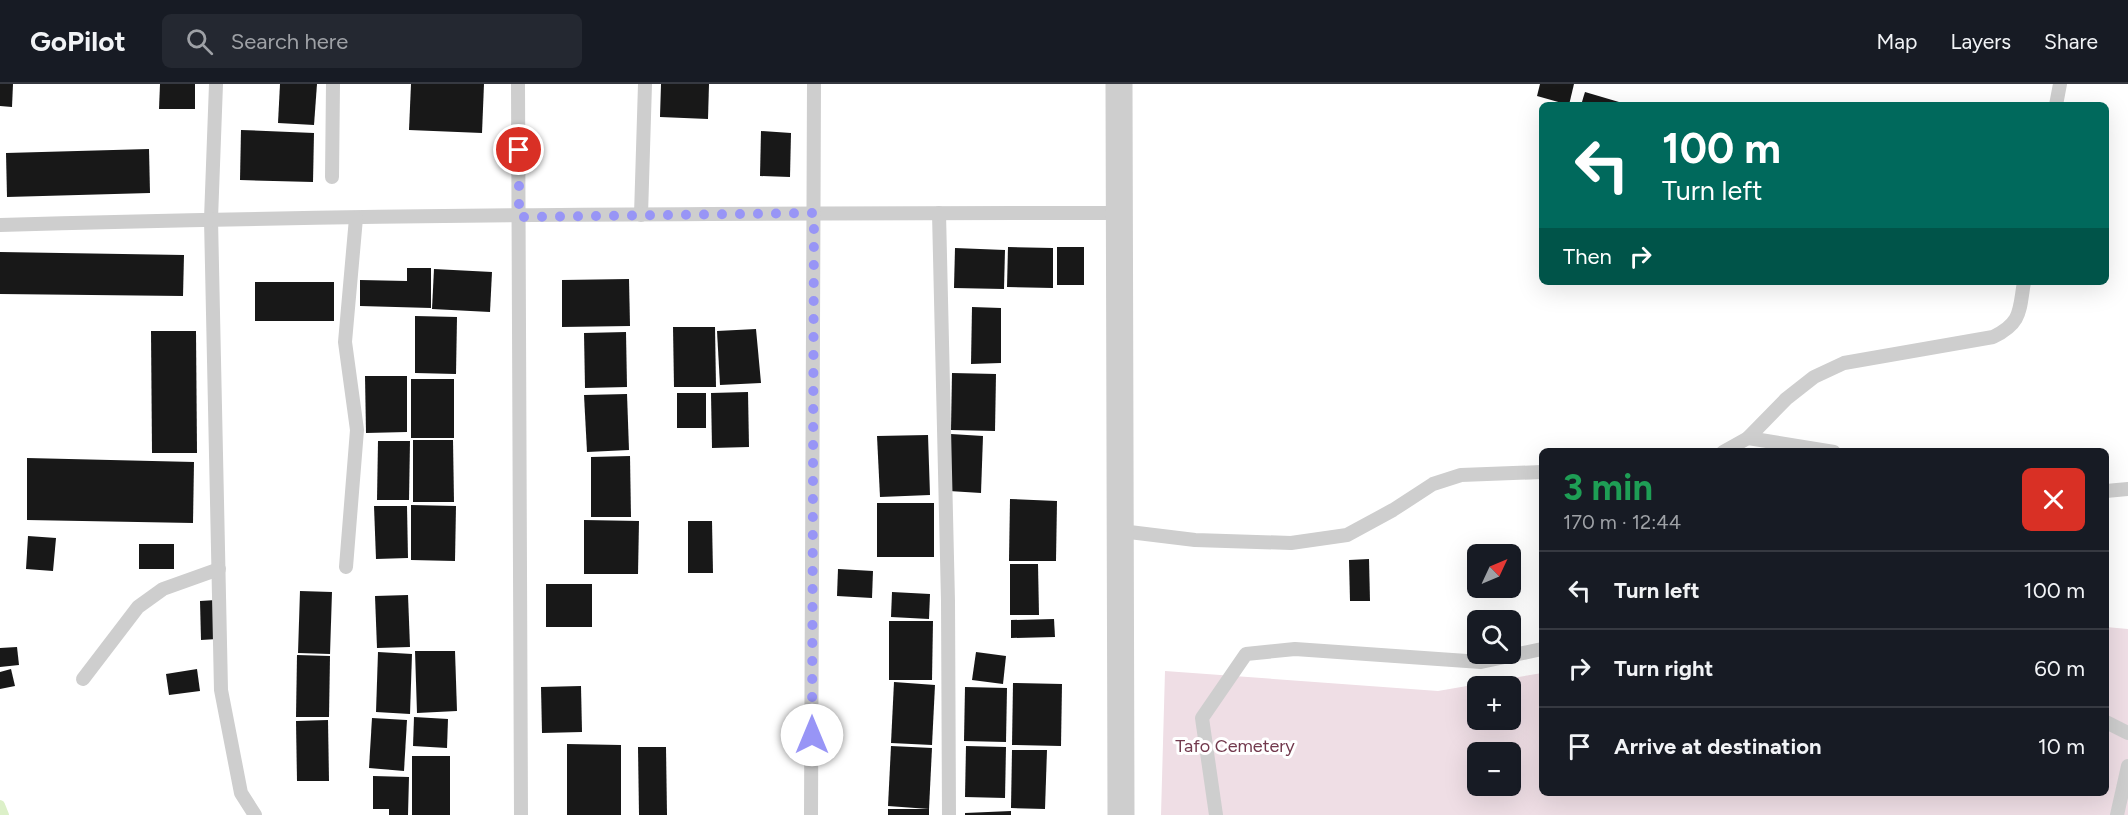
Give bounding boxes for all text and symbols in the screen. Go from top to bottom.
search box [162,14,582,68]
text: GoPilot [30,24,126,58]
icon: search [183,25,216,58]
text: Search here [231,28,348,55]
text: Map [1877,29,1917,54]
text: Layers [1950,29,2011,54]
text: Share [2044,29,2098,54]
text: 100 m [1662,123,1781,174]
pin [493,124,544,175]
icon: left [1563,126,1641,204]
icon: arrive [502,133,535,166]
text: Turn left [1662,174,1762,207]
icon: right [1624,240,1657,273]
text: Then [1563,243,1612,270]
text: 3 min [1563,466,1653,509]
button: close [2022,468,2085,531]
text: 170 m · 12:44 [1563,510,1681,534]
north arrow [1467,544,1521,598]
map controls [1467,544,1521,796]
icon: left [1563,574,1596,607]
text: Turn left [1614,577,1700,604]
text: 100 m [2024,577,2085,604]
button: search [1467,610,1521,664]
icon: right [1563,652,1596,685]
text: Turn right [1614,655,1713,682]
text: 60 m [2034,655,2085,682]
button: + [1467,676,1521,730]
position arrow [780,703,844,767]
icon: arrive [1563,730,1596,763]
text: Arrive at destination [1614,733,1822,760]
text: 10 m [2038,733,2085,760]
park label: Tafo Cemetery [1175,735,1295,757]
button: − [1467,742,1521,796]

